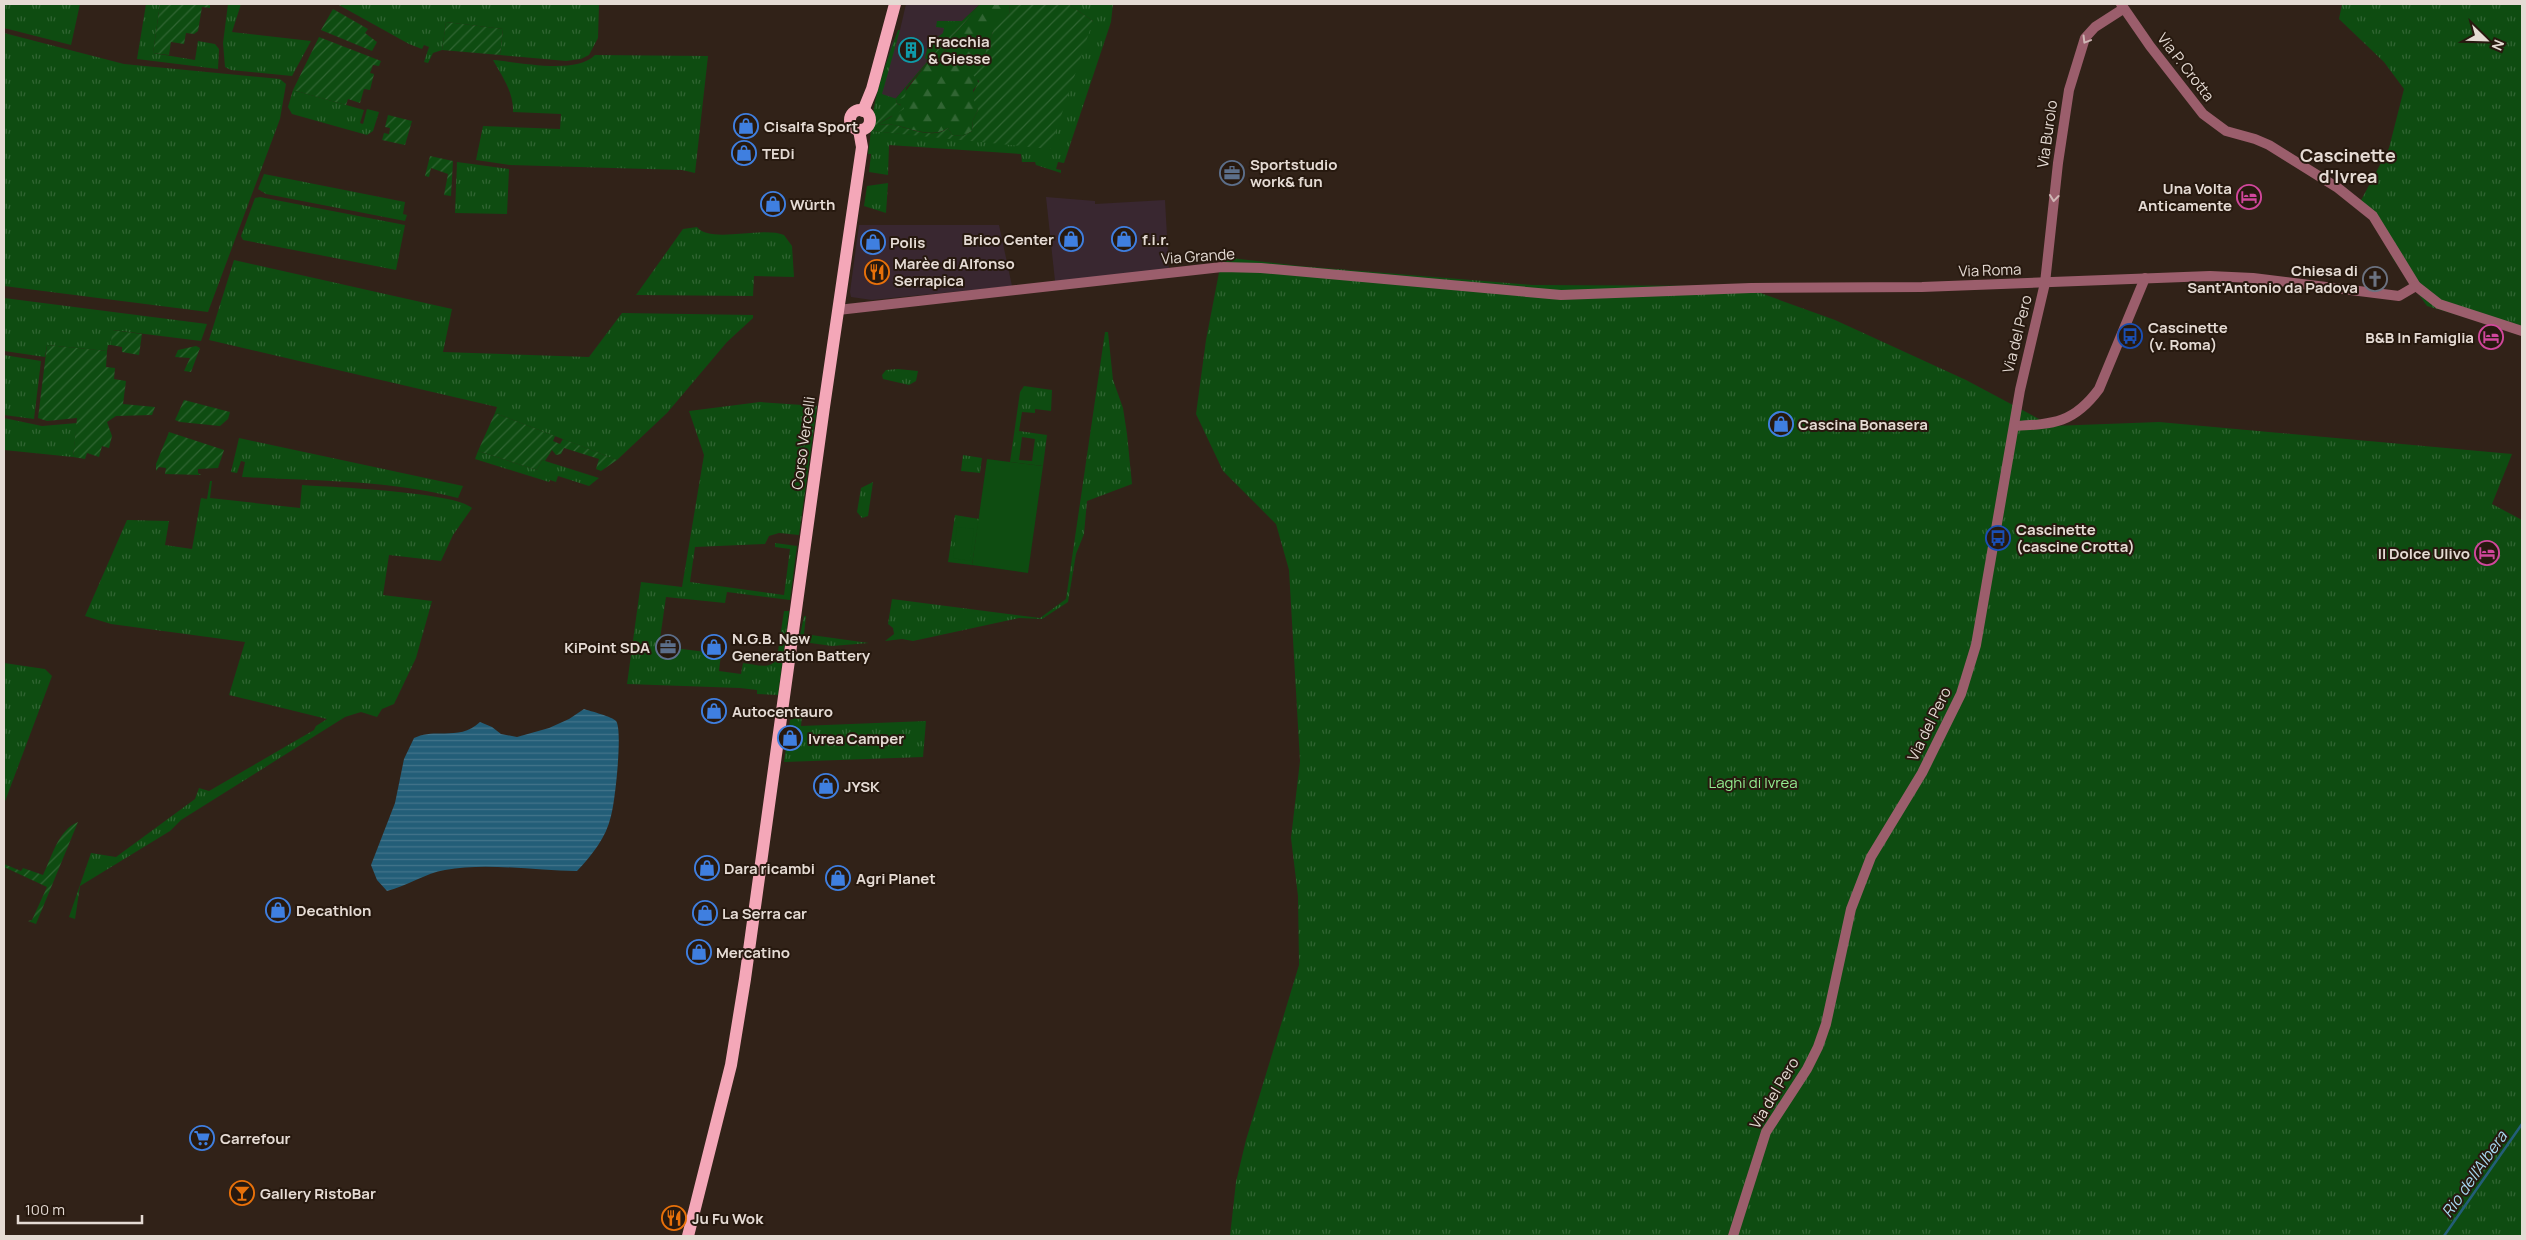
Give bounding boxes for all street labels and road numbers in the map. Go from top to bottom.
street label: Via P. Crotta [2153,28,2219,106]
street label: Via Burolo [2032,99,2062,169]
street label: Via Grande [1160,243,1236,269]
street label: Via Roma [1958,258,2022,282]
street label: Via del Pero [1997,293,2037,375]
street label: Corso Vercelli [786,395,820,491]
street label: Via del Pero [1902,683,1956,764]
street label: Via del Pero [1744,1053,1804,1133]

